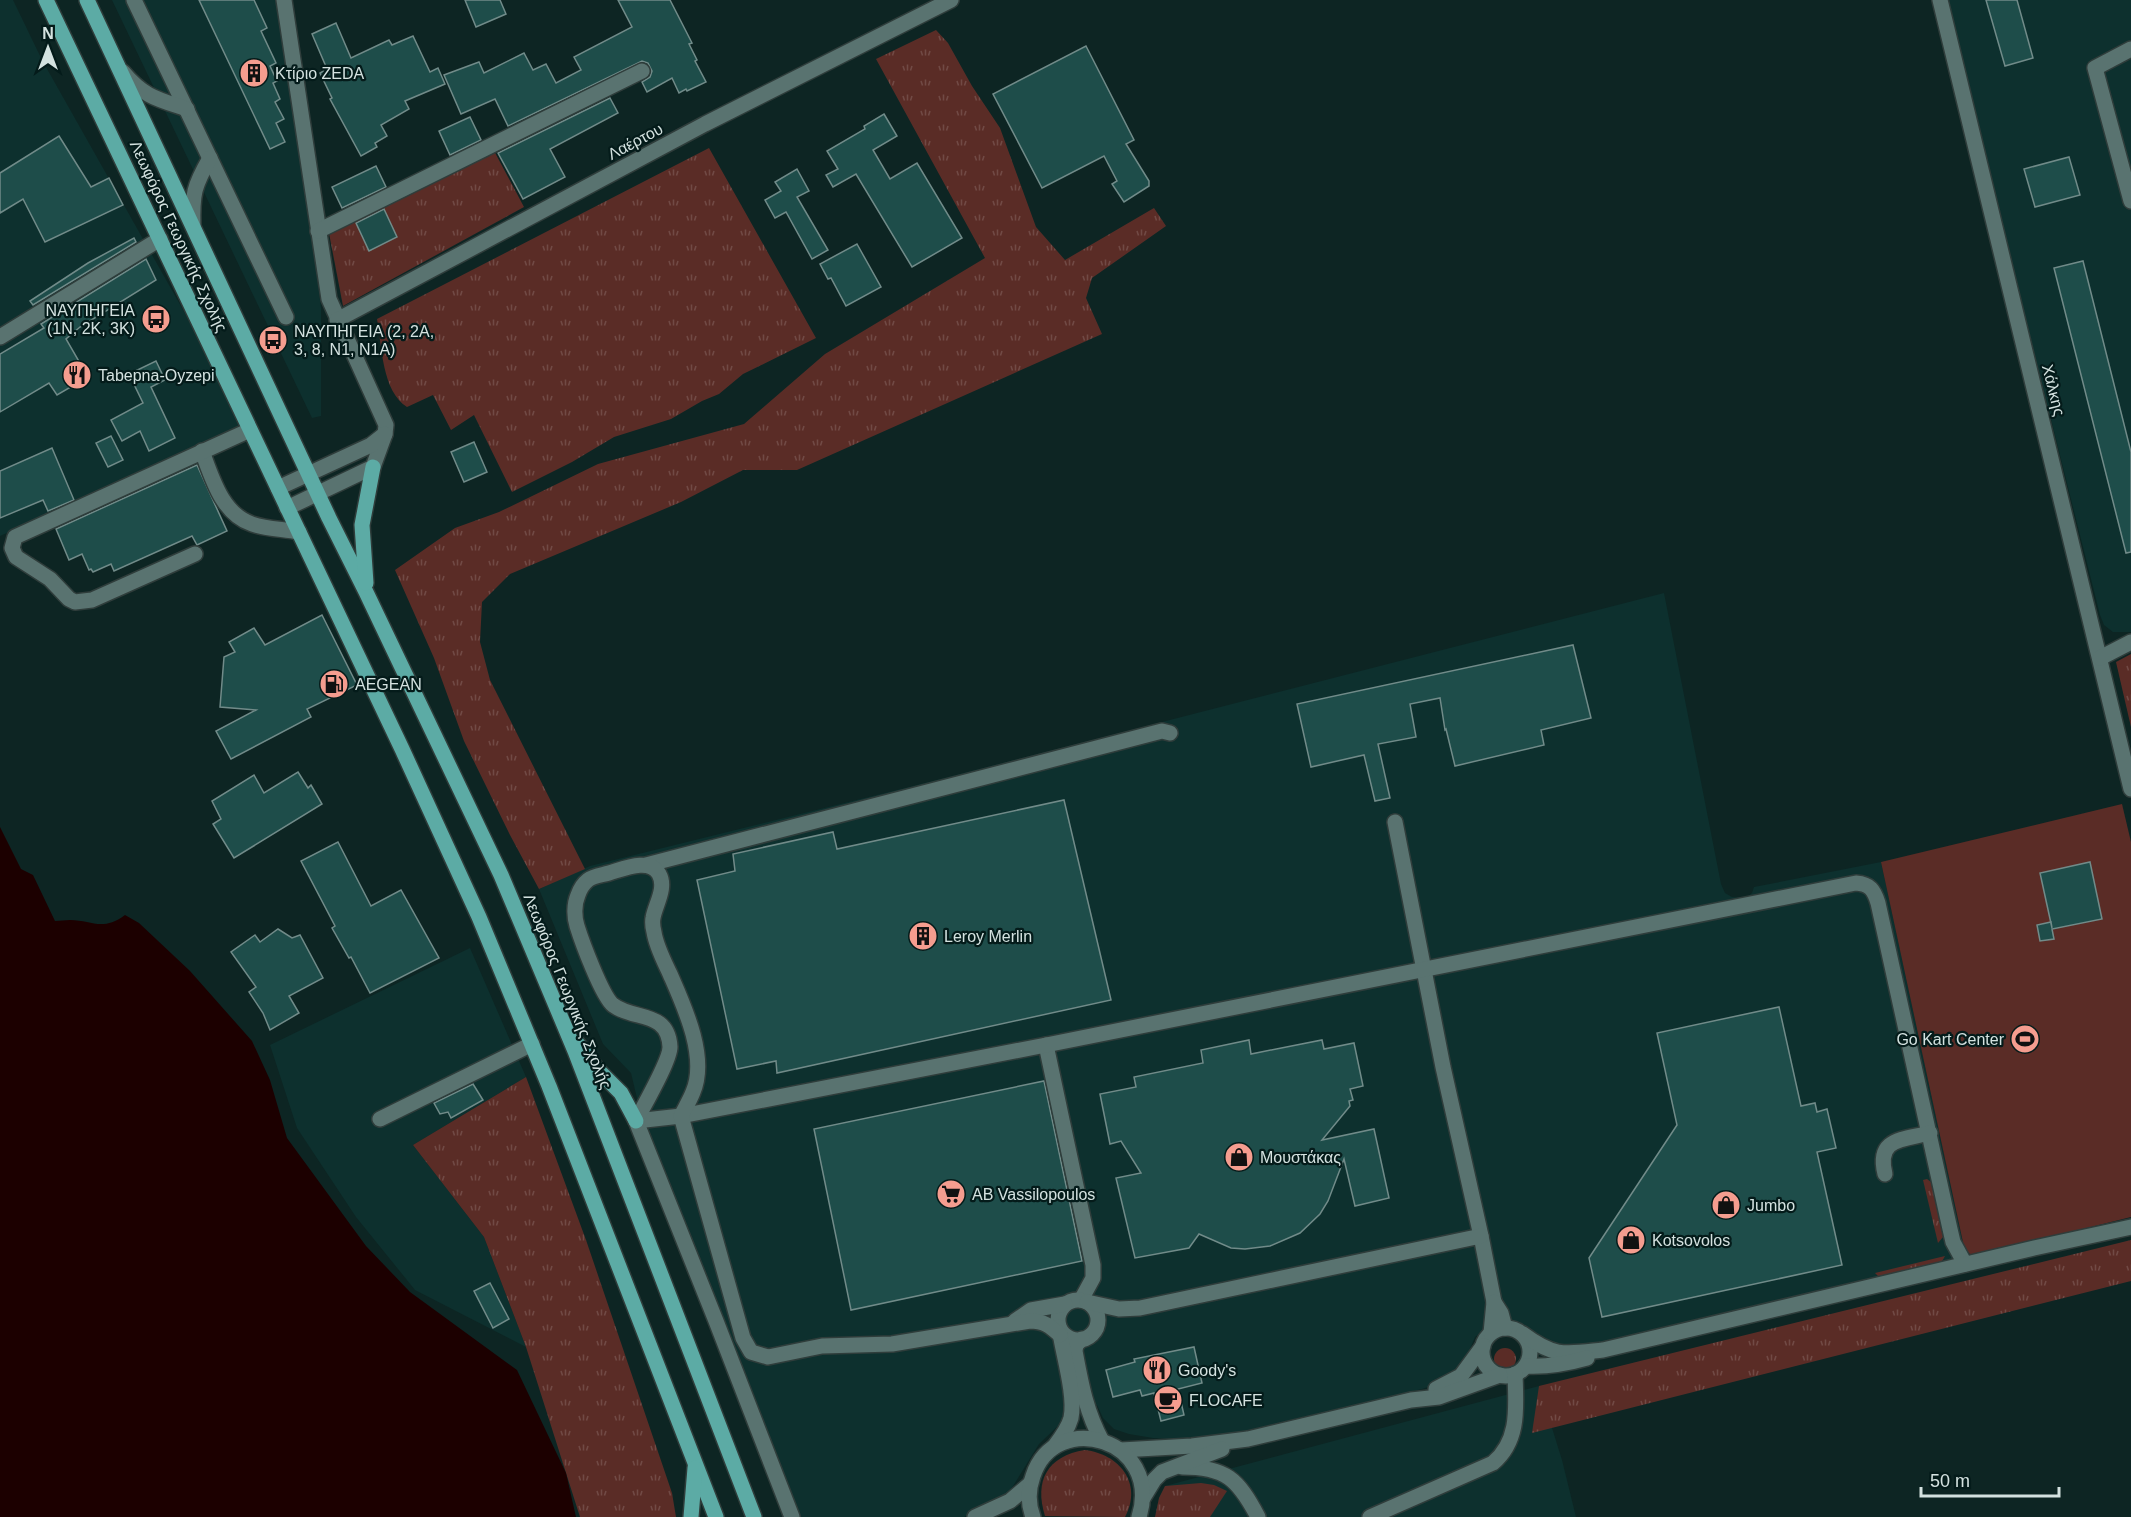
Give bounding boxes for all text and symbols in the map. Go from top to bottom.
north arrow [18,18,78,78]
text: N [42,25,54,42]
building icon: Κτίριο ZEDA [238,57,270,89]
place label: Κτίριο ZEDA [275,65,365,82]
street label: Λαέρτου [605,120,666,163]
street label: Λεωφόρος Γεωργικής Σχολής [127,138,231,335]
place label: ΝΑΥΠΗΓΕΙΑ (1Ν, 2Κ, 3Κ) [46,302,135,337]
bus stop icon: ΝΑΥΠΗΓΕΙΑ (1Ν, 2Κ, 3Κ) [140,303,172,335]
place label: ΝΑΥΠΗΓΕΙΑ (2, 2Α, 3, 8, Ν1, Ν1Α) [294,323,434,358]
bus stop icon: ΝΑΥΠΗΓΕΙΑ (2, 2Α, 3, 8, Ν1, Ν1Α) [257,324,289,356]
restaurant icon: Tabepna-Oyzepi [61,359,93,391]
street label: Χάλκης [2039,363,2068,418]
place label: Tabepna-Oyzepi [98,367,215,384]
fuel station icon: AEGEAN [318,668,350,700]
place label: AEGEAN [355,676,422,693]
street label: Λεωφόρος Γεωργικής Σχολής [521,891,615,1092]
building icon: Leroy Merlin [907,920,939,952]
place label: Leroy Merlin [944,928,1032,945]
sports icon: Go Kart Center [2009,1023,2041,1055]
place label: Go Kart Center [1896,1031,2005,1048]
shop icon: Μουστάκας [1223,1141,1255,1173]
place label: Μουστάκας [1260,1149,1341,1166]
supermarket icon: AB Vassilopoulos [935,1178,967,1210]
place label: AB Vassilopoulos [972,1186,1095,1203]
shop icon: Jumbo [1710,1189,1742,1221]
place label: Jumbo [1747,1197,1795,1214]
shop icon: Kotsovolos [1615,1224,1647,1256]
place label: Kotsovolos [1652,1232,1730,1249]
restaurant icon: Goody's [1141,1354,1173,1386]
place label: Goody's [1178,1362,1236,1379]
cafe icon: FLOCAFE [1152,1384,1184,1416]
place label: FLOCAFE [1189,1392,1263,1409]
scale bar [1921,1460,2059,1498]
text: 50 m [1930,1471,1970,1491]

